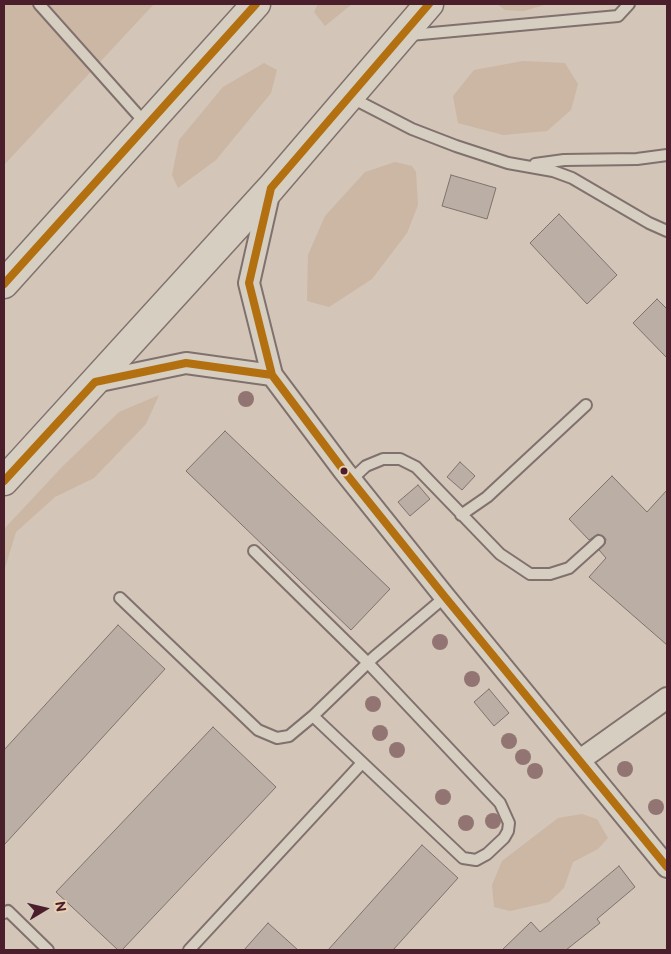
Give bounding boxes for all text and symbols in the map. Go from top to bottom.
unlabelled marker [339,466,349,476]
north arrow [20,884,70,934]
text: N [51,900,70,913]

